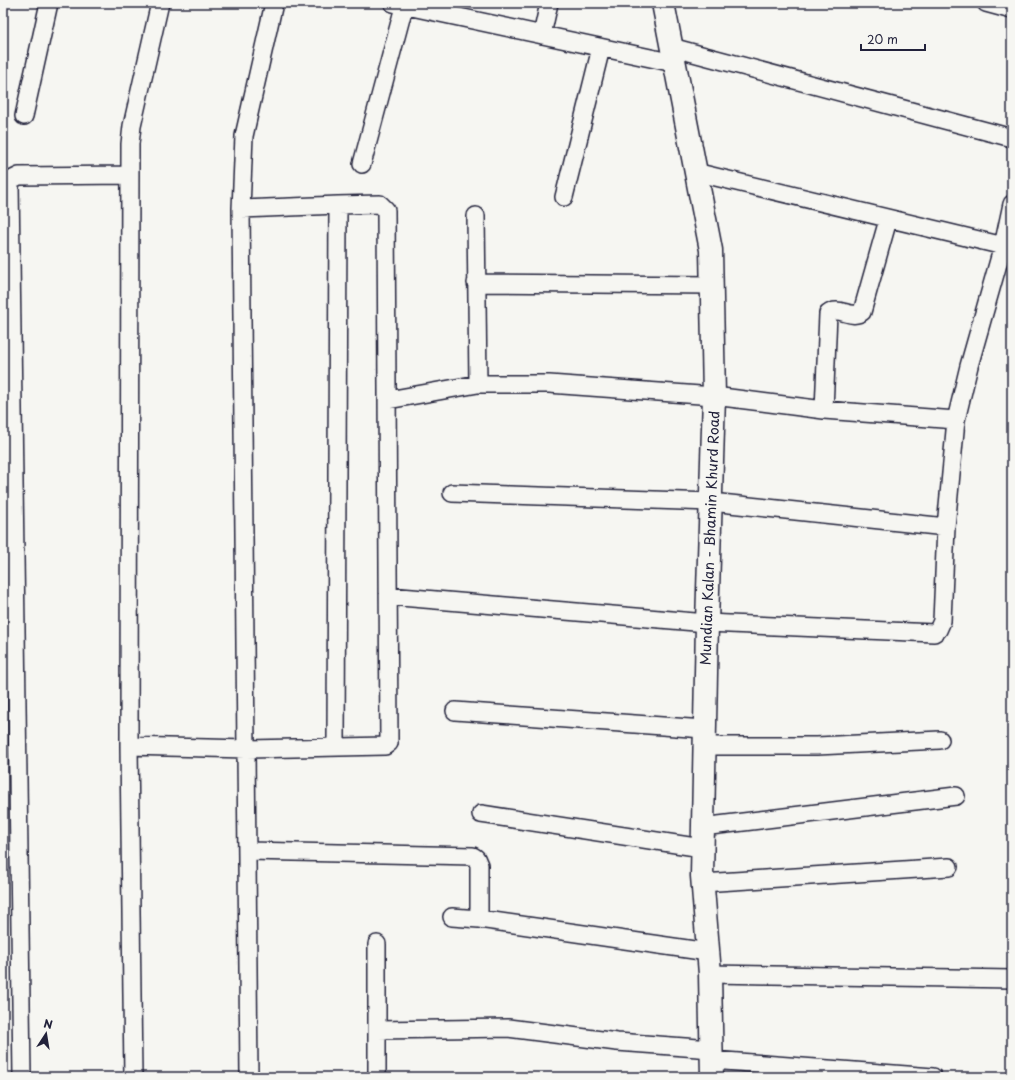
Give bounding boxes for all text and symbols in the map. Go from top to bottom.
scale bar [861,26,925,52]
text: 20 m [867,30,898,48]
street label: Mundian Kalan - Bhamin Khurd Road [695,410,724,666]
north arrow [26,1014,66,1054]
text: N [42,1015,54,1033]

